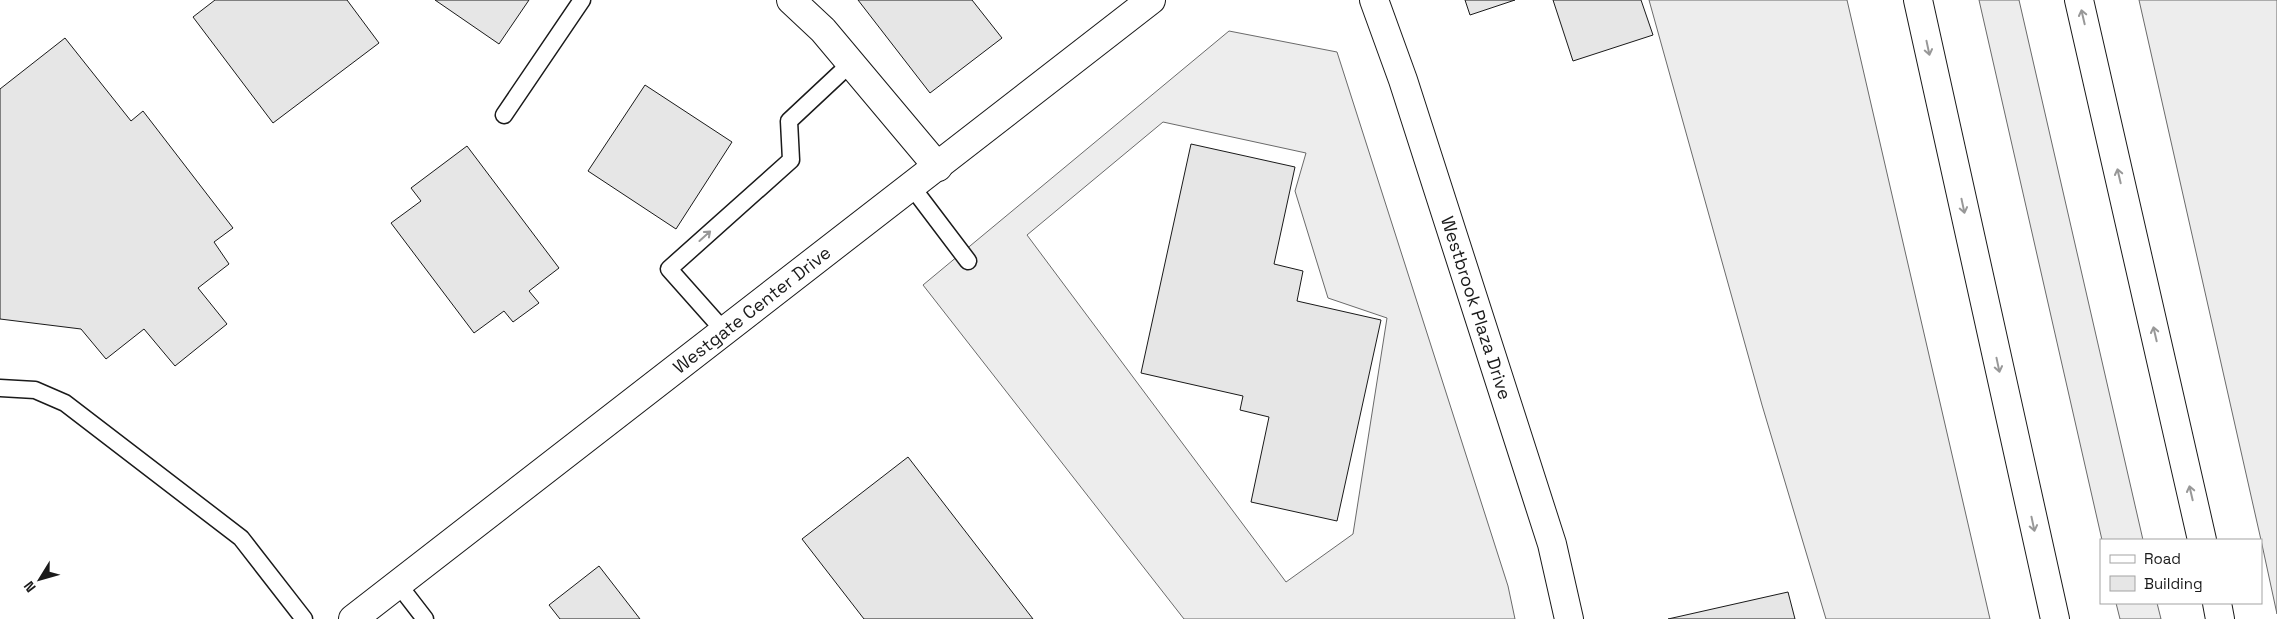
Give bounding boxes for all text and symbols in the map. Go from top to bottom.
one-way arrow [2078,10,2087,26]
one-way arrow [1924,39,1933,55]
one-way arrow [2114,168,2123,184]
one-way arrow [1959,198,1968,214]
street label: Westbrook Plaza Drive [1436,213,1517,402]
one-way arrow [699,231,712,242]
street label: Westgate Center Drive [668,241,835,378]
one-way arrow [2150,327,2159,343]
one-way arrow [1994,356,2003,372]
one-way arrow [2186,485,2195,501]
one-way arrow [2029,515,2039,531]
legend [2100,539,2262,604]
text: Road [2144,549,2181,568]
north arrow [15,554,65,604]
text: Building [2144,574,2203,593]
text: N [20,578,40,596]

